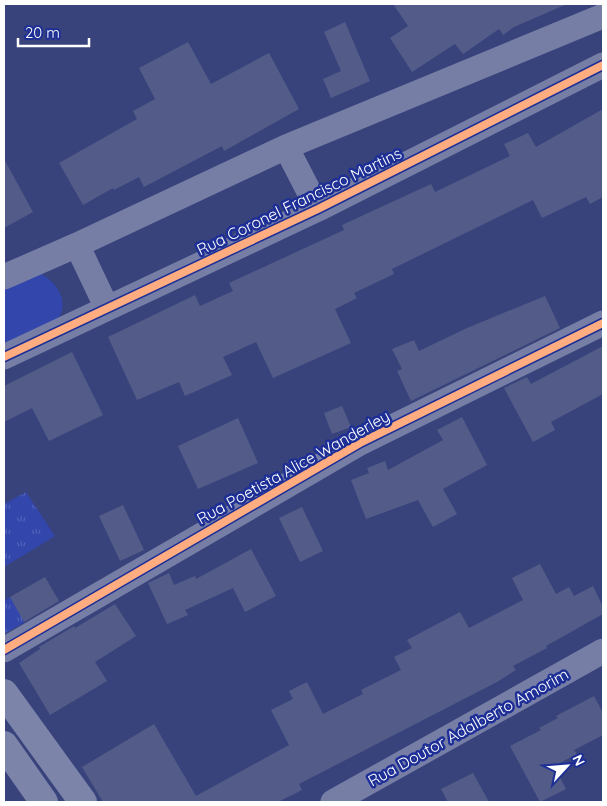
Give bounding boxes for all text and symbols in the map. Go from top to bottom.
scale bar [18,15,89,47]
text: 20 m [25,23,60,42]
street label: Rua Coronel Francisco Martins [193,143,405,259]
street label: Rua Poetista Alice Wanderley [193,406,393,528]
street label: Rua Doutor Adalberto Amorim [364,663,572,791]
north arrow [542,741,592,791]
text: N [568,752,589,769]

